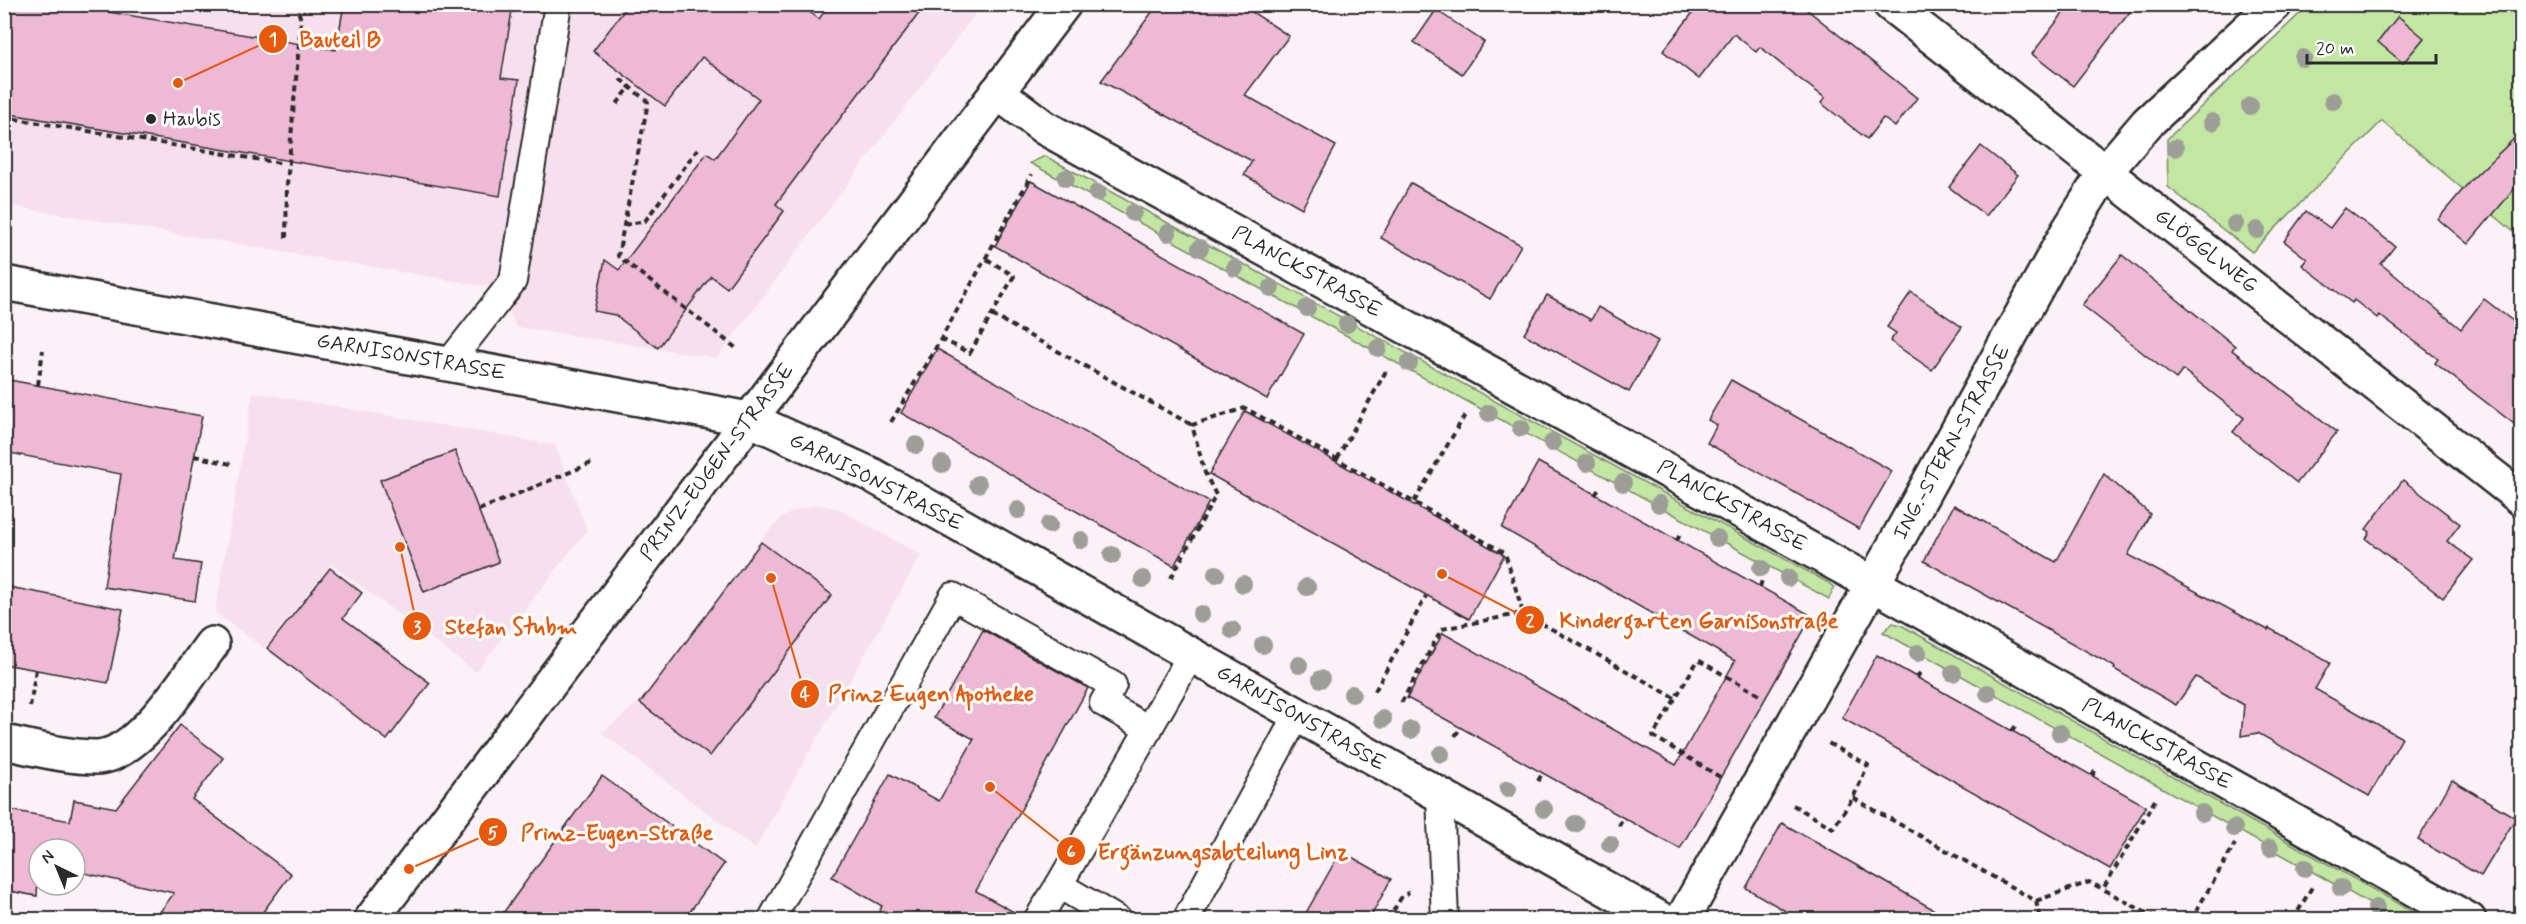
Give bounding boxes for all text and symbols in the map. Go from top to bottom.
callout: Bauteil B [258,19,393,59]
text: Bauteil B [299,27,381,55]
scale bar [2307,27,2436,65]
text: 1 [269,28,277,52]
text: 20 m [2316,37,2354,61]
place label: Haubis [163,105,221,133]
marker: Haubis [144,112,158,126]
street label: GLÖGGLWEG [2149,202,2263,300]
street label: PLANCKSTRASSE [1227,219,1387,325]
street label: GARNISONSTRASSE [314,327,508,387]
street label: ING.-STERN-STRASSE [1887,339,2017,545]
street label: PRINZ-EUGEN-STRASSE [633,357,801,566]
street label: GARNISONSTRASSE [784,426,968,538]
street label: PLANCKSTRASSE [1652,453,1812,559]
callout: Kindergarten Garnisonstraße [1515,600,1853,640]
callout: Stefan Stubm [402,606,589,646]
text: Kindergarten Garnisonstraße [1560,608,1839,640]
text: 2 [1526,609,1535,633]
text: Stefan Stubm [445,614,577,642]
text: 3 [413,616,422,640]
street label: GARNISONSTRASSE [1211,658,1391,778]
callout: Prinz Eugen Apotheke [790,674,1042,714]
text: Prinz Eugen Apotheke [828,681,1034,711]
text: 4 [800,683,811,707]
street label: PLANCKSTRASSE [2077,691,2237,797]
callout: Prinz-Eugen-Straße [478,812,725,852]
text: Prinz-Eugen-Straße [521,820,714,849]
text: 5 [488,822,499,846]
callout: Ergänzungsabteilung Linz [1056,831,1361,871]
north arrow [27,837,87,897]
text: Ergänzungsabteilung Linz [1098,839,1348,871]
text: 6 [1066,840,1076,864]
text: N [37,846,59,868]

